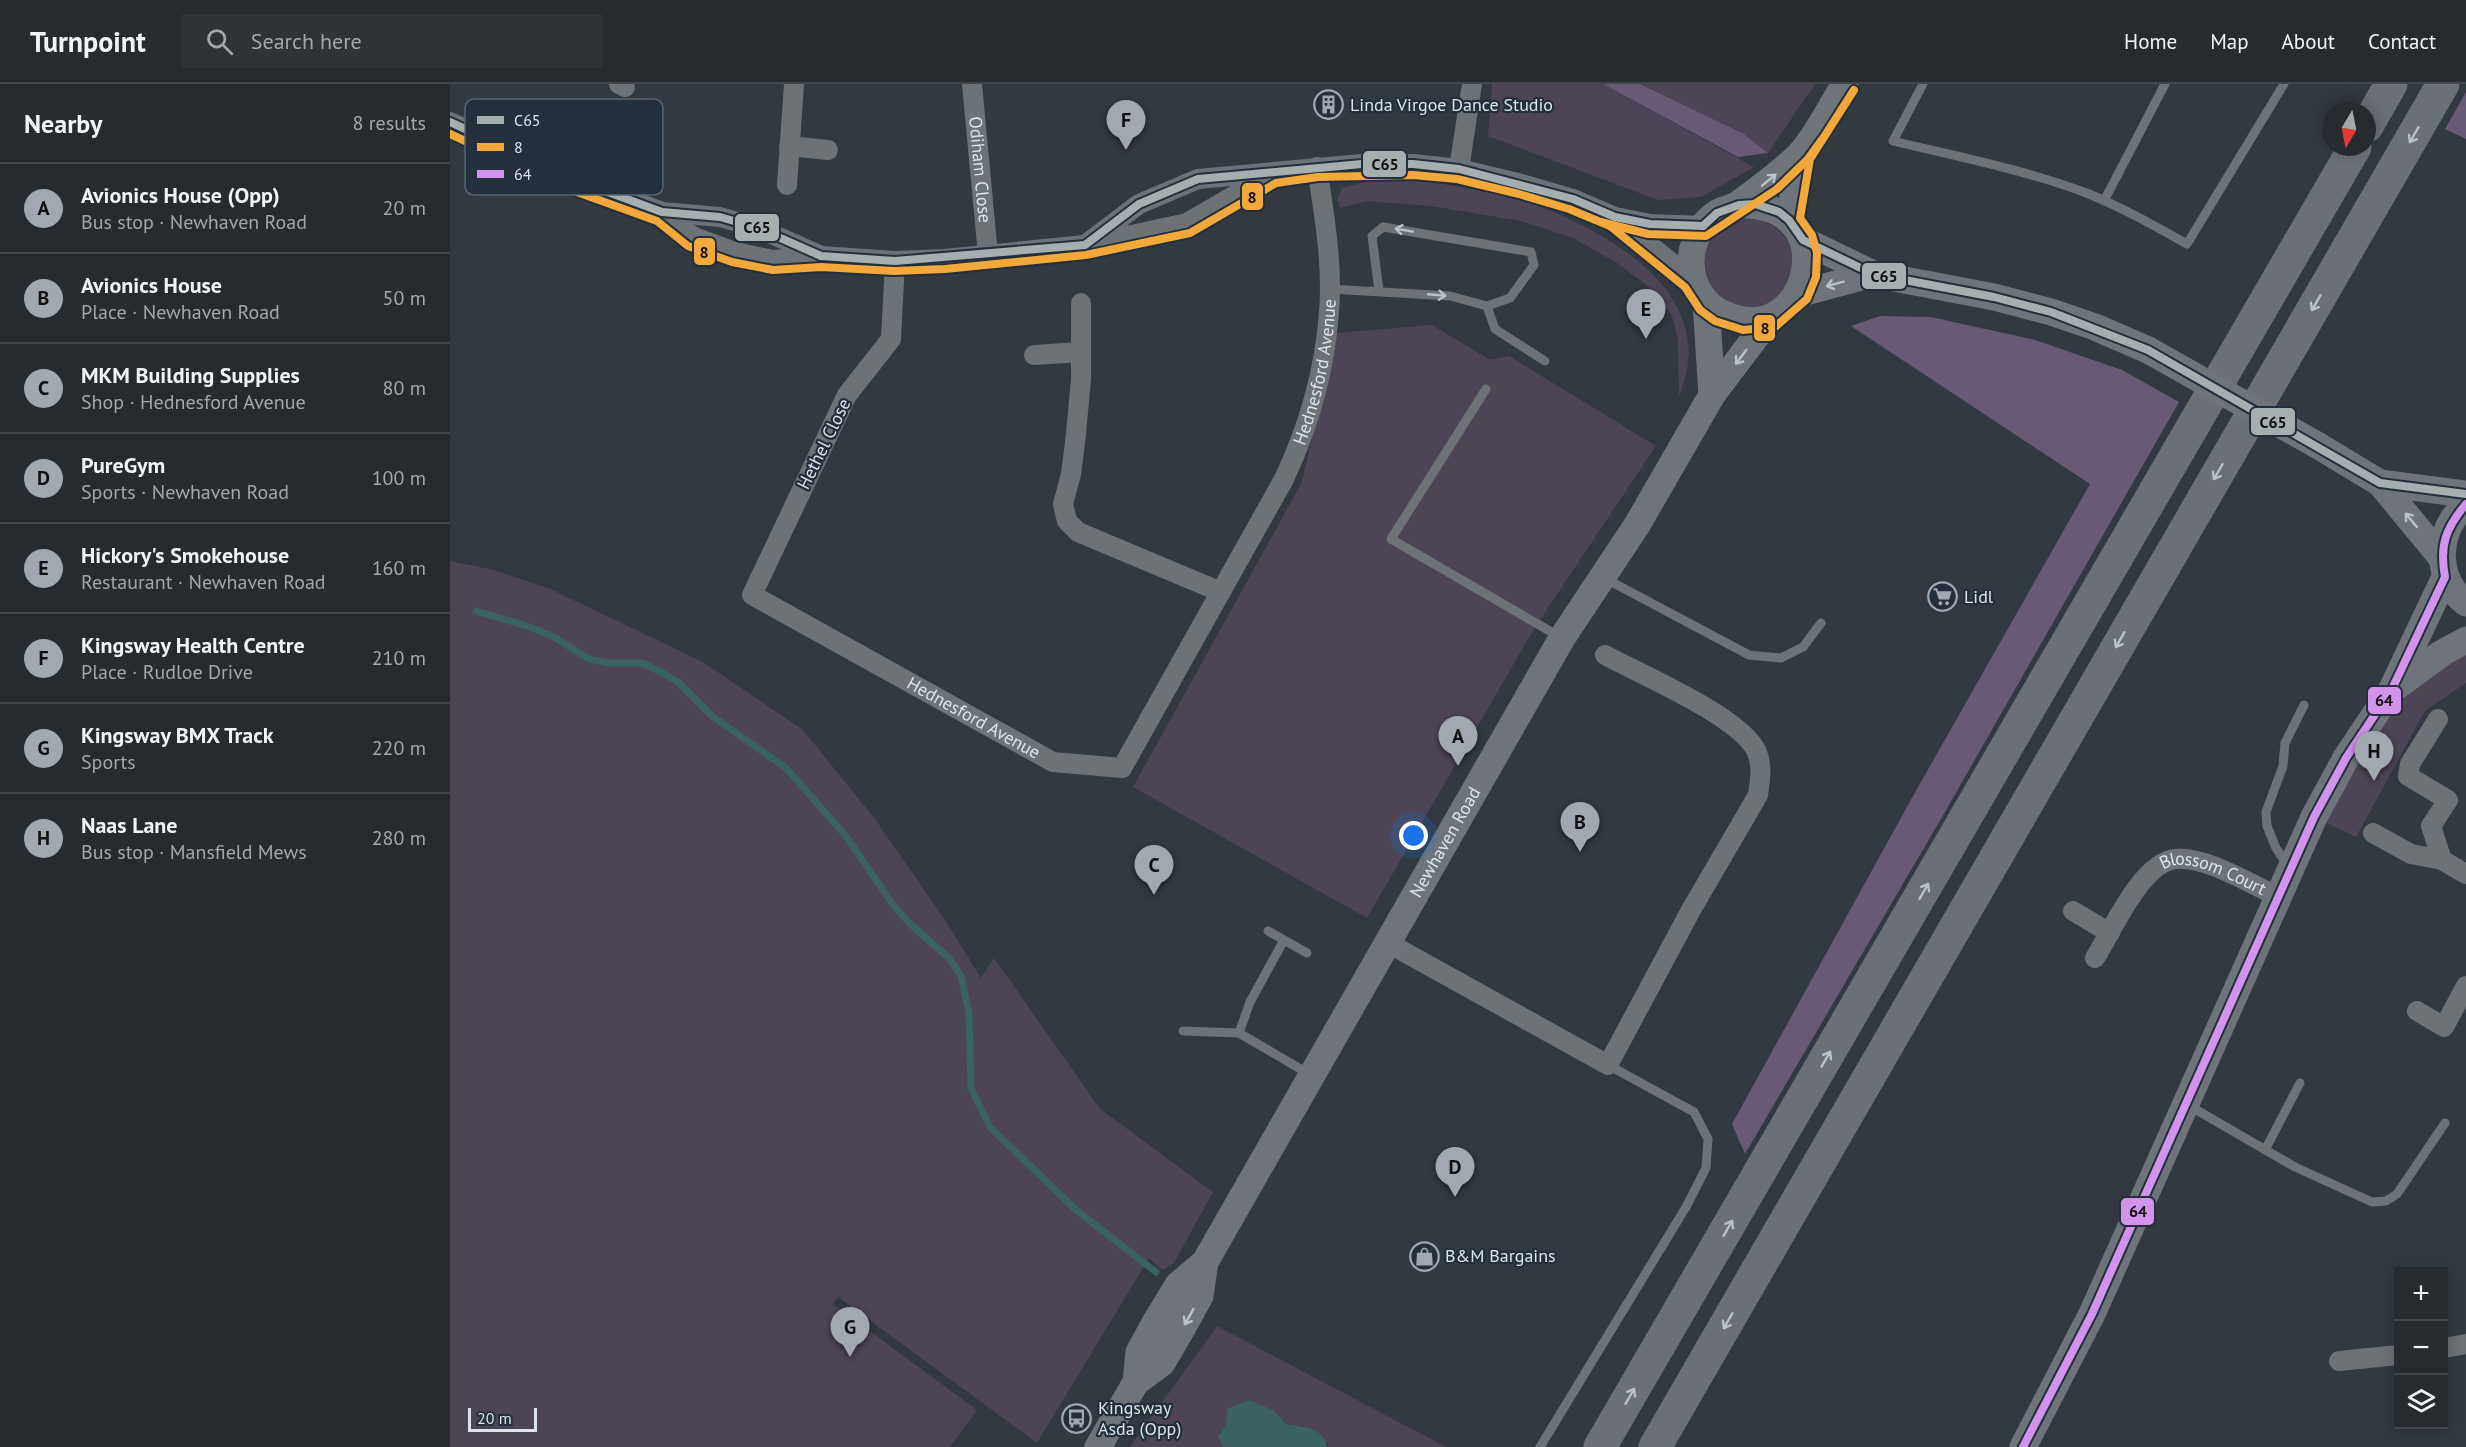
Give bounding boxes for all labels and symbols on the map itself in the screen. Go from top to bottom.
building icon: Linda Virgoe Dance Studio [1313,89,1345,121]
place label: Linda Virgoe Dance Studio [1350,93,1553,116]
legend [465,99,663,195]
pin: F [1106,100,1146,150]
north arrow [2322,102,2376,156]
text: C65 [514,110,541,130]
street label: Odiham Close [964,115,997,224]
one-way arrow [2408,126,2420,143]
text: 8 [514,137,523,157]
line badge: C65 [1362,150,1407,178]
text: C65 [1371,154,1399,174]
text: 64 [514,164,532,184]
one-way arrow [1761,173,1777,186]
line badge: 8 [1241,182,1264,211]
text: 8 [1247,187,1257,207]
line badge: C65 [734,213,780,242]
text: C65 [743,217,771,237]
one-way arrow [1395,225,1415,236]
line badge: 8 [693,237,716,266]
text: 8 [699,242,709,262]
line badge: C65 [1861,262,1907,290]
text: C65 [1870,266,1898,286]
one-way arrow [1826,278,1845,290]
one-way arrow [1427,290,1447,301]
pin: E [1626,290,1666,339]
one-way arrow [2310,294,2322,311]
street label: Hednesford Avenue [1288,298,1341,448]
line badge: 8 [1753,314,1776,342]
text: 8 [1760,318,1770,338]
one-way arrow [1734,348,1747,364]
street label: Hethel Close [792,395,855,493]
line badge: C65 [2250,407,2296,436]
text: C65 [2259,412,2287,432]
one-way arrow [2212,463,2224,480]
one-way arrow [2404,512,2417,528]
supermarket icon: Lidl [1927,581,1959,613]
place label: Lidl [1964,585,1994,608]
one-way arrow [2114,631,2125,649]
street label: Hednesford Avenue [903,671,1044,764]
line badge: 64 [2367,686,2402,715]
text: 64 [2375,690,2393,710]
pin: A [1438,716,1478,766]
pin: H [2354,732,2394,781]
street label: Newhaven Road [1404,783,1485,901]
pin: B [1560,802,1600,852]
your location [1399,821,1428,850]
pin: C [1134,846,1174,895]
street label: Blossom Court [2155,847,2270,900]
one-way arrow [1918,883,1930,900]
one-way arrow [1820,1051,1832,1068]
pin: D [1436,1148,1474,1197]
line badge: 64 [2120,1197,2155,1226]
text: 64 [2129,1201,2147,1221]
one-way arrow [1722,1220,1734,1237]
shop icon: B&M Bargains [1408,1240,1440,1272]
place label: B&M Bargains [1445,1244,1556,1267]
pin: G [830,1308,870,1357]
one-way arrow [1182,1308,1194,1325]
one-way arrow [1722,1311,1733,1329]
one-way arrow [1624,1388,1636,1405]
place label: Kingsway Asda (Opp) [1098,1396,1181,1440]
bus stop icon: Kingsway Asda (Opp) [1061,1402,1093,1434]
scale bar [468,1405,537,1432]

